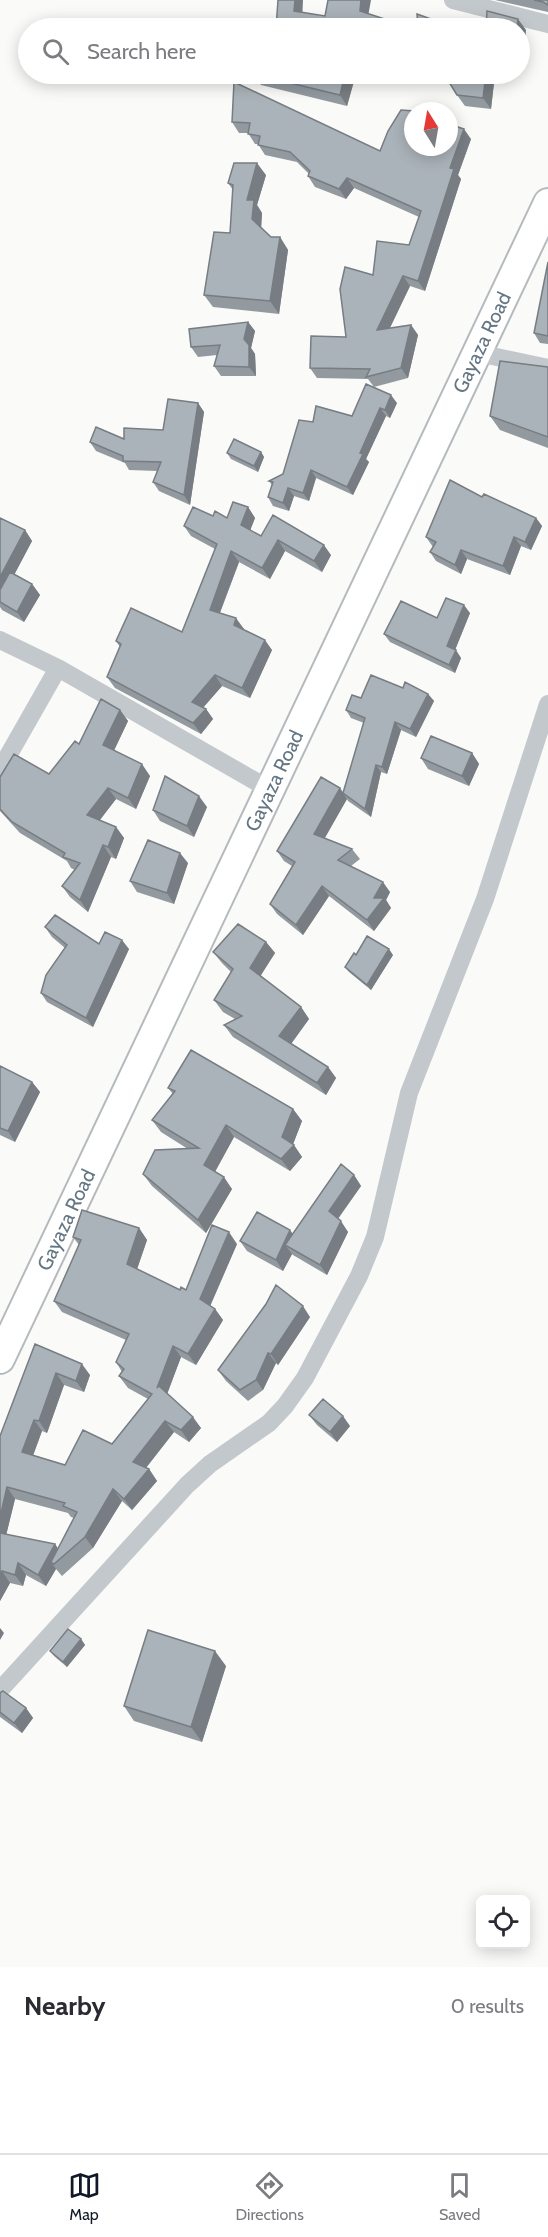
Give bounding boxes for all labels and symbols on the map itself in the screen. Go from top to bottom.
north arrow [404,102,458,156]
street label: Gayaza Road [448,288,516,397]
street label: Gayaza Road [240,726,308,835]
street label: Gayaza Road [32,1165,100,1274]

